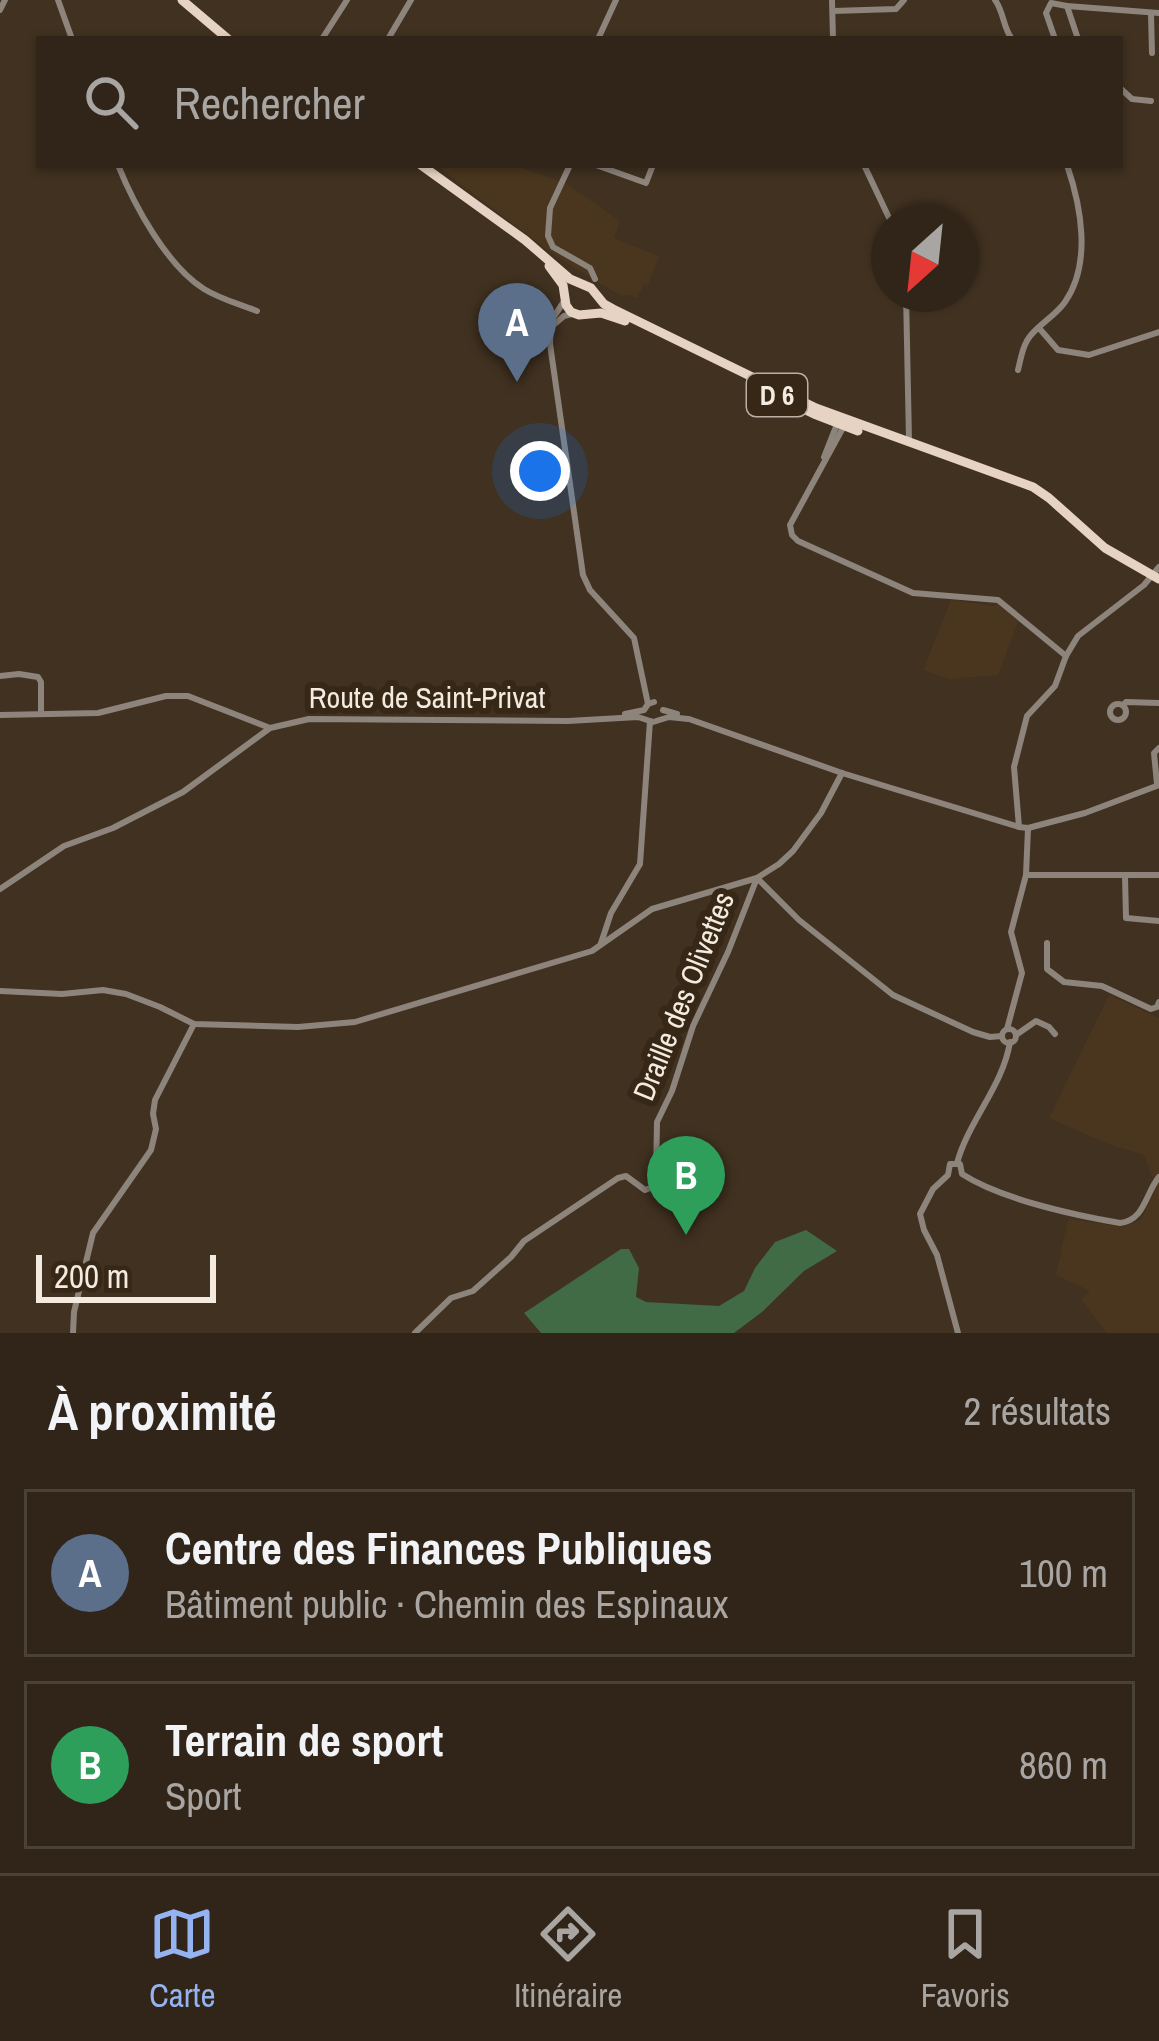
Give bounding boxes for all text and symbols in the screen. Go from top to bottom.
search box [36,36,1123,168]
icon: search [78,69,144,135]
text: Rechercher [174,72,365,133]
north arrow [871,204,979,312]
pin: A [478,283,556,382]
road number: D 6 [747,374,807,416]
your location [510,441,570,501]
street label: Route de Saint-Privat [309,677,545,717]
street label: Draille des Olivettes [623,886,743,1106]
pin: B [647,1136,725,1235]
scale bar [36,1249,216,1302]
text: 200 m [54,1254,129,1298]
text: À proximité [48,1377,277,1446]
text: 2 résultats [963,1385,1111,1437]
text: Centre des Finances Publiques [165,1517,713,1578]
text: A [78,1547,102,1599]
text: 100 m [1019,1547,1108,1599]
text: Bâtiment public · Chemin des Espinaux [165,1578,729,1630]
text: Terrain de sport [165,1709,443,1770]
text: B [78,1739,102,1791]
text: 860 m [1019,1739,1108,1791]
text: Sport [165,1770,241,1822]
tab: Carte [149,1901,215,2017]
tab: Itinéraire [514,1901,622,2017]
tab: Favoris [921,1901,1010,2017]

